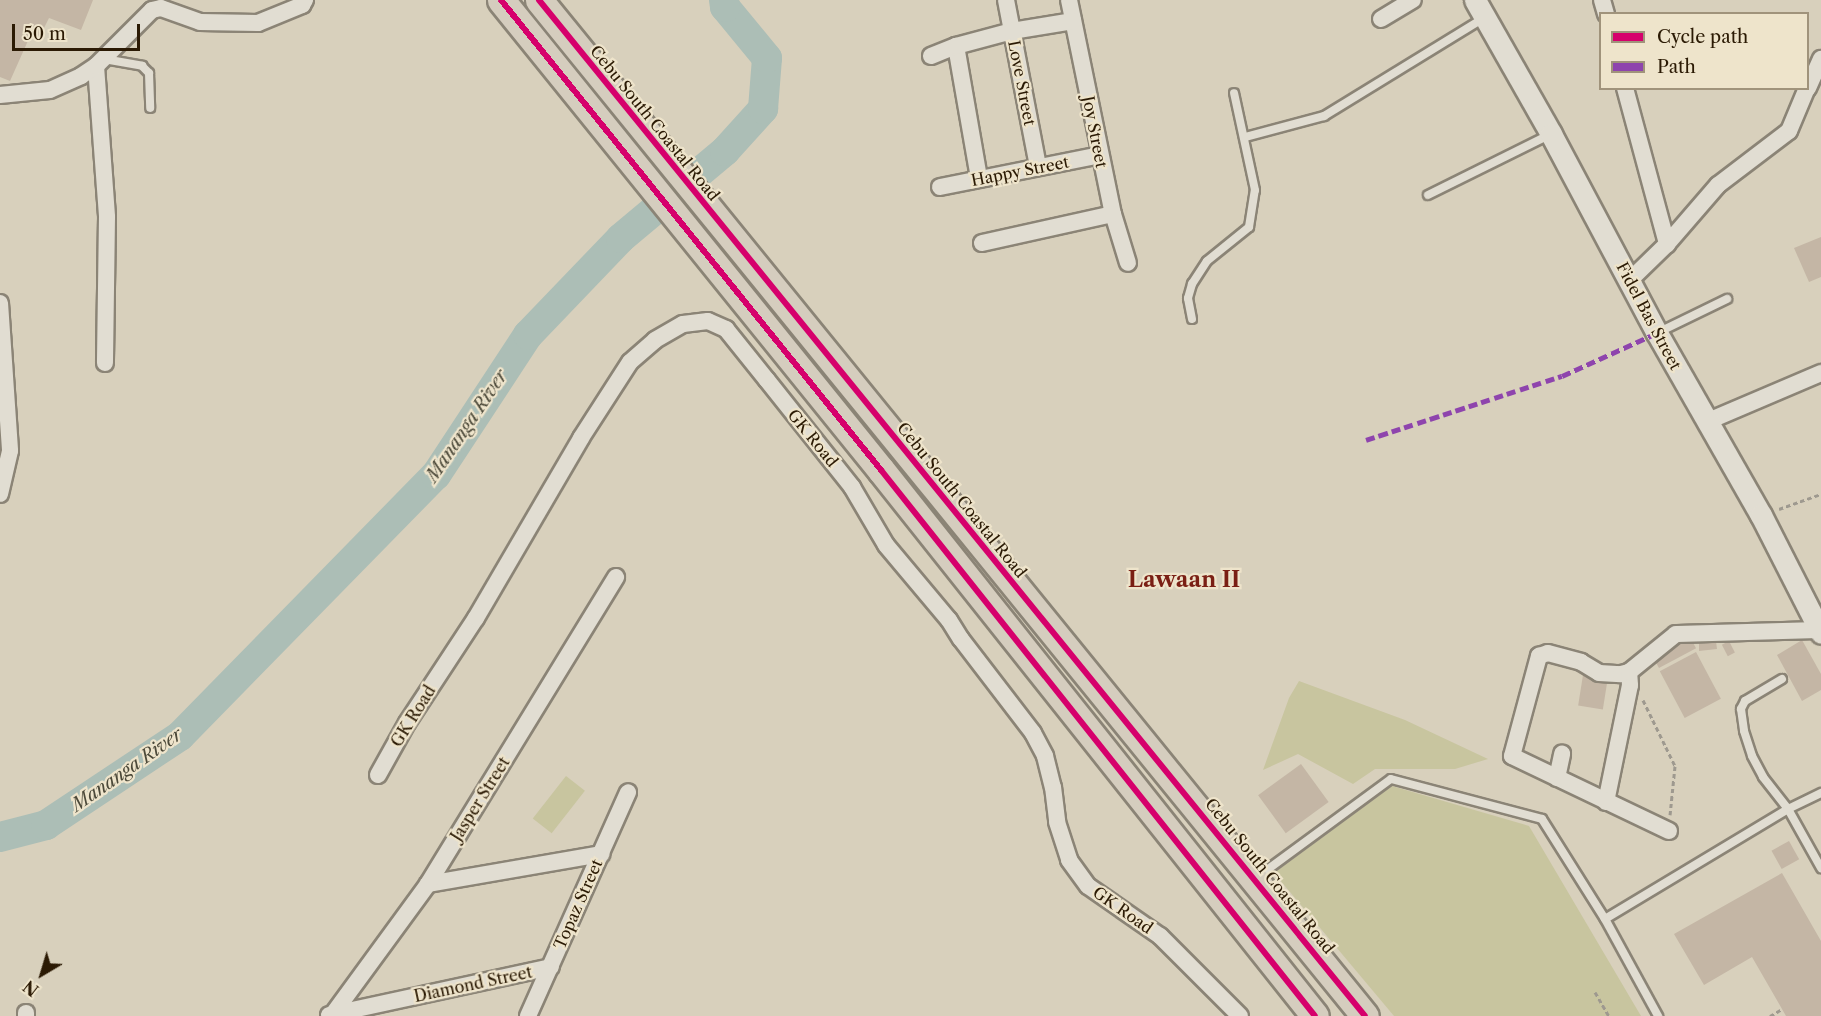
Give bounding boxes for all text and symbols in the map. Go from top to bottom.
scale bar [15,12,142,50]
legend [1599,12,1809,90]
text: 50 m [23,23,66,45]
text: Cycle path [1657,26,1748,48]
street label: Love Street [1004,39,1040,127]
street label: Cebu South Coastal Road [586,41,724,205]
text: Path [1657,56,1696,78]
street label: Joy Street [1079,94,1111,170]
street label: Happy Street [969,152,1071,190]
street label: Fidel Bas Street [1613,259,1685,373]
water label: Mananga River [422,366,512,486]
street label: GK Road [784,405,842,471]
street label: Cebu South Coastal Road [893,418,1031,582]
district label: Lawaan II [1128,567,1240,593]
street label: GK Road [387,682,439,750]
water label: Mananga River [67,724,187,816]
street label: Jasper Street [446,753,514,845]
street label: Cebu South Coastal Road [1201,794,1339,958]
street label: Topaz Street [550,856,606,952]
street label: GK Road [1089,882,1157,938]
north arrow [12,944,72,1004]
street label: Diamond Street [412,962,534,1006]
text: N [19,976,43,1000]

